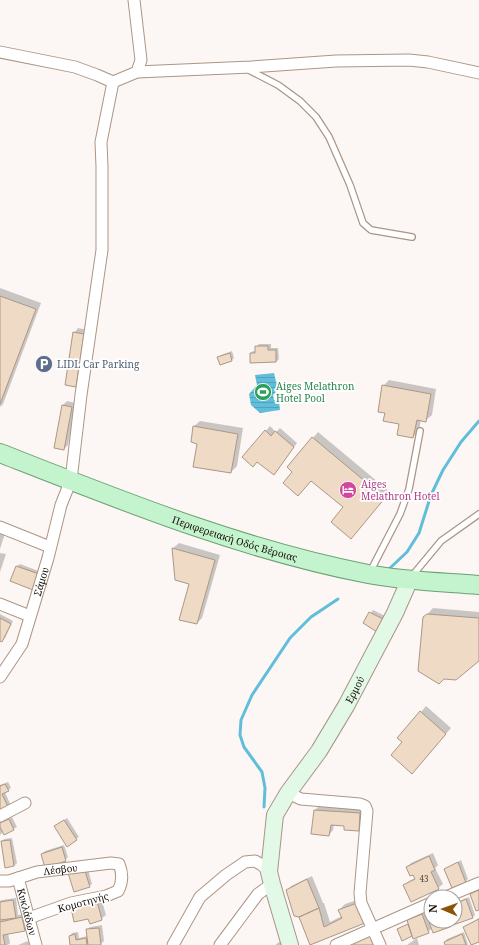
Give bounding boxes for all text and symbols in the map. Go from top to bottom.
parking icon: LIDL Car Parking [34,354,54,374]
place label: LIDL Car Parking [57,357,140,371]
place label: Aiges Melathron Hotel Pool [276,379,355,405]
sports icon: Aiges Melathron Hotel Pool [253,382,273,402]
place label: Aiges Melathron Hotel [361,477,440,503]
hotel icon: Aiges Melathron Hotel [338,480,358,500]
street label: Περιφερειακή Οδός Βέροιας [170,512,299,564]
street label: Σάμου [30,565,52,598]
street label: Ερμού [342,674,368,706]
street label: Λέσβου [42,860,78,878]
house number: 43 [420,873,429,884]
street label: Κυκλάδων [14,887,40,937]
street label: Κομοτηνής [56,888,110,915]
north arrow [423,889,463,929]
text: N [425,904,440,913]

